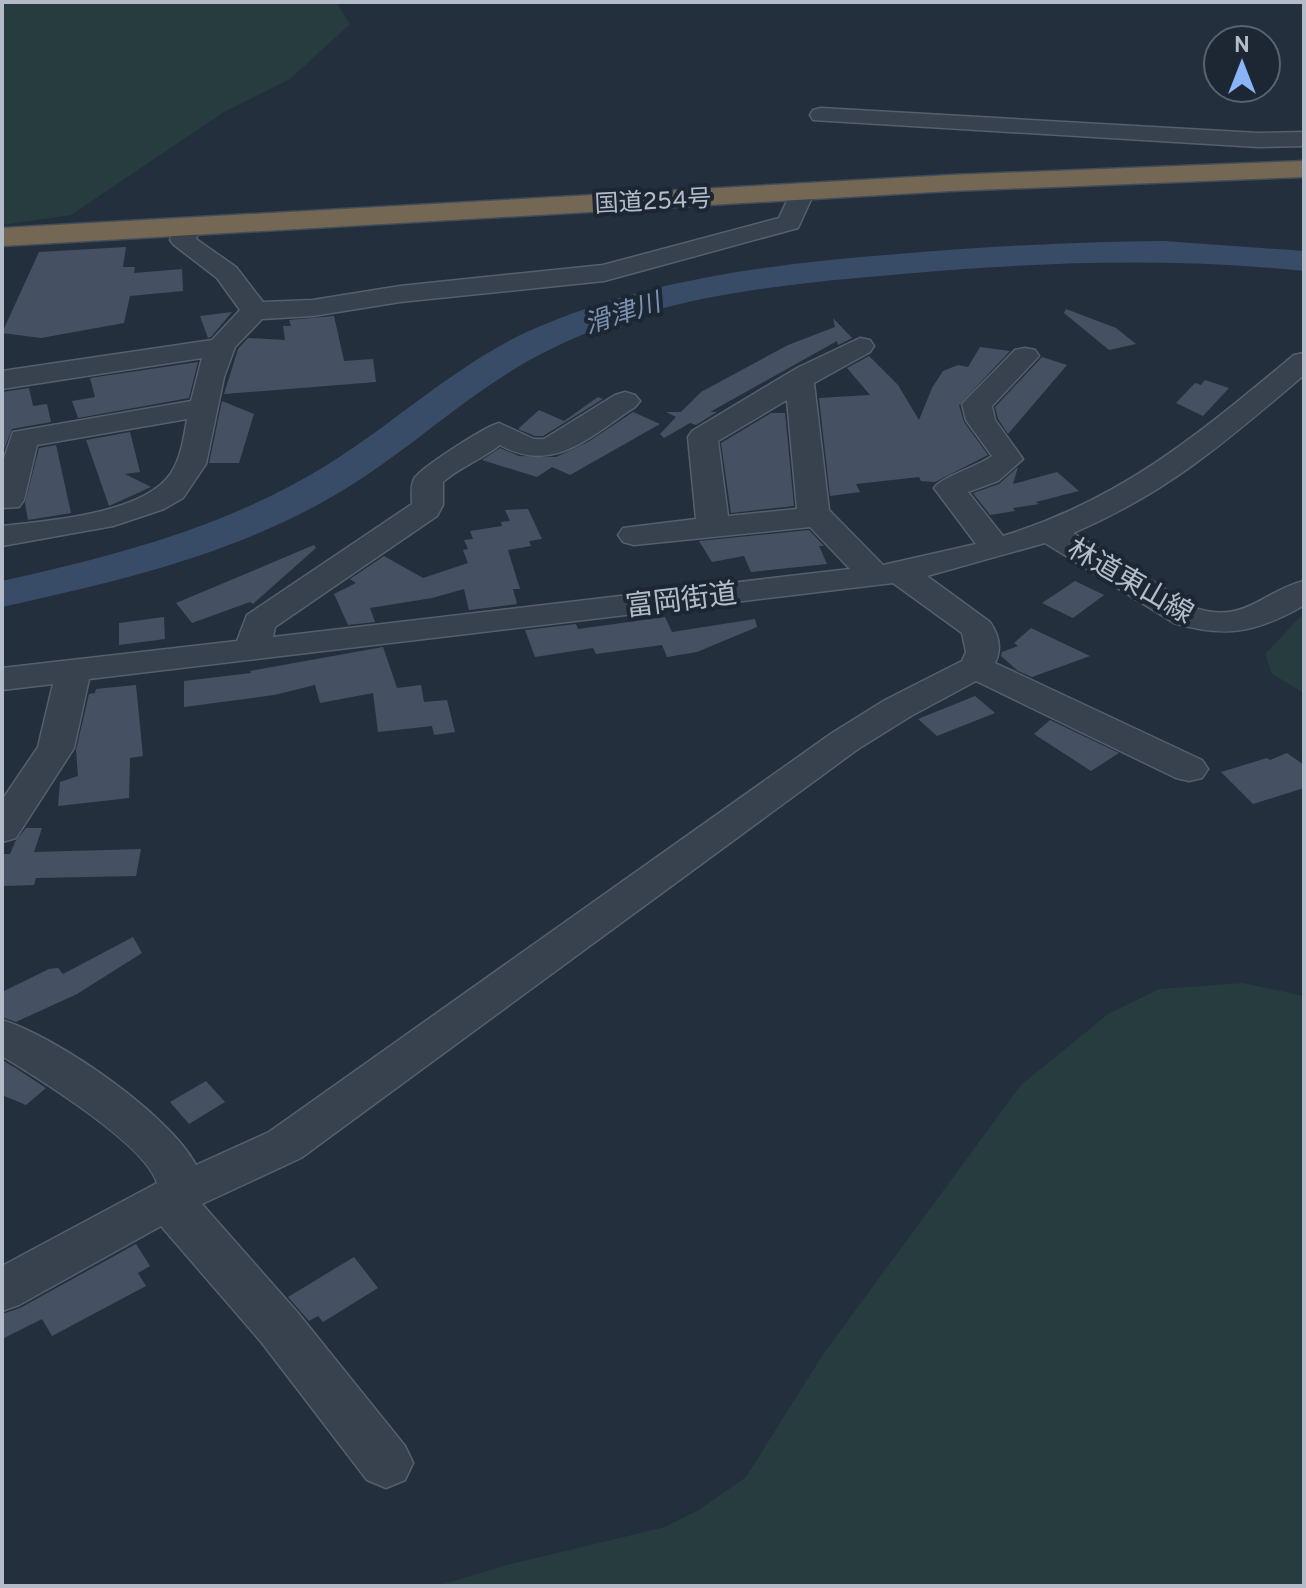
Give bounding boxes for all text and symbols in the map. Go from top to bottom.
north arrow [1202,24,1282,104]
text: N [1234,33,1250,60]
street label: 国道254号 [594,185,712,221]
water label: 滑津川 [581,287,668,343]
street label: 林道東山線 [1060,532,1199,633]
street label: 富岡街道 [624,577,739,627]

